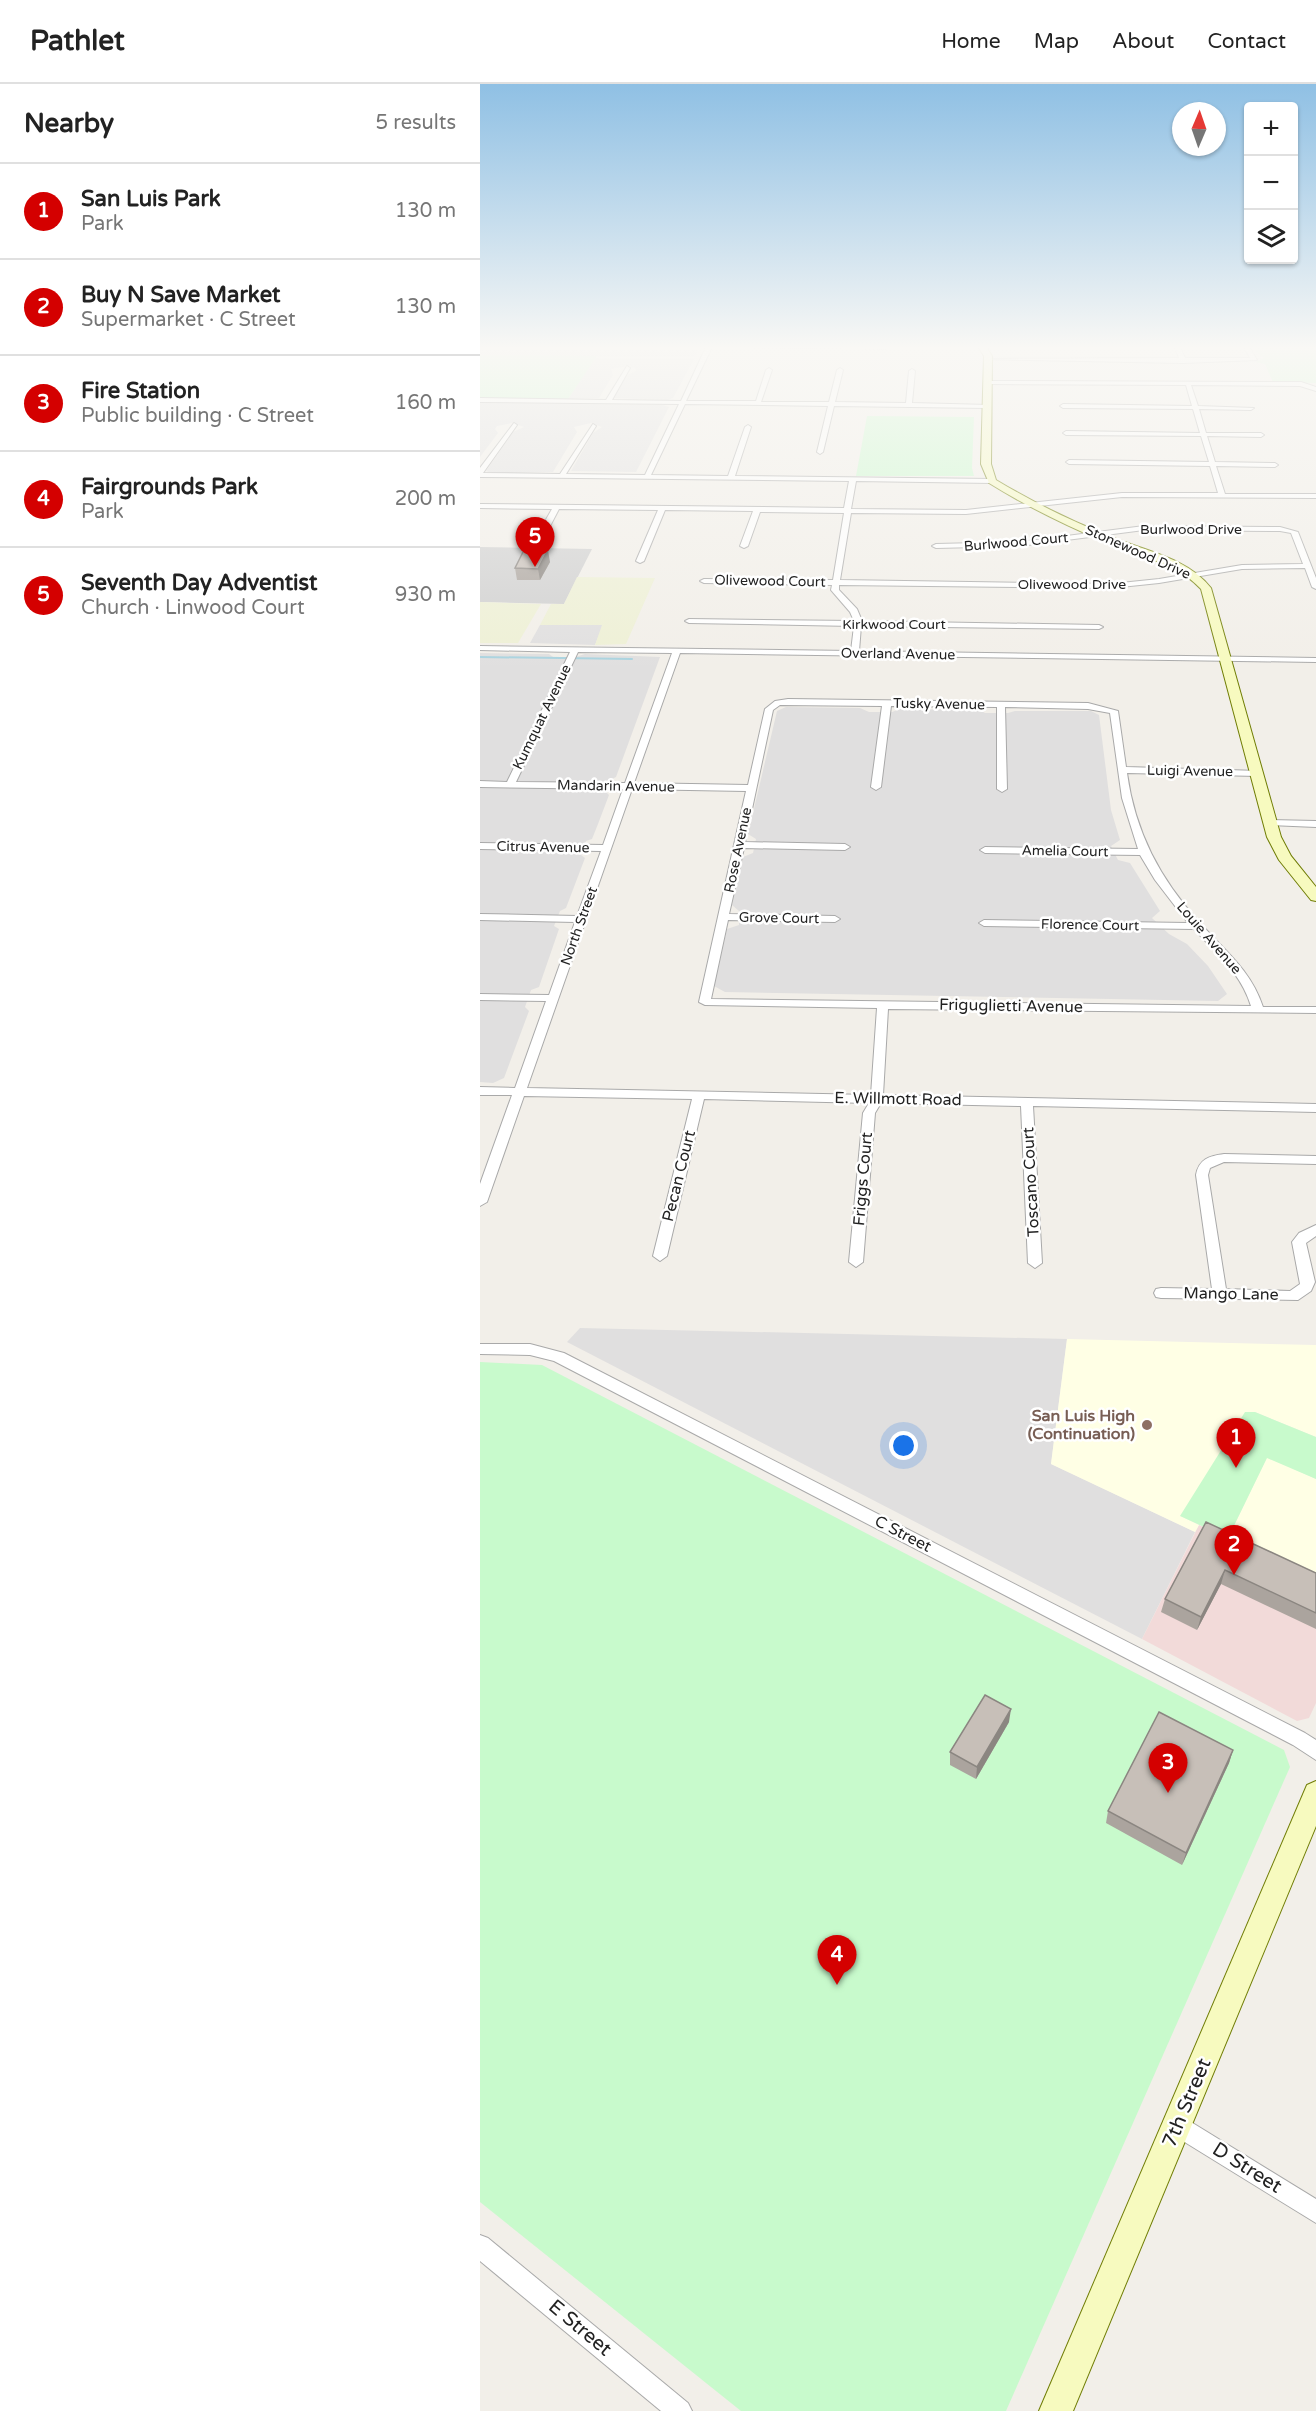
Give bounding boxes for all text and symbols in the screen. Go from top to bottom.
text: Pathlet [30,24,125,58]
text: Home [941,29,1001,54]
text: Map [1034,29,1079,54]
text: About [1112,29,1174,54]
text: Contact [1207,29,1286,54]
north arrow [1172,102,1226,156]
map controls [1244,102,1298,264]
button: + [1244,102,1298,156]
text: Nearby [24,108,114,139]
text: 5 results [376,111,456,135]
button: − [1244,156,1298,210]
text: San Luis Park [81,186,221,212]
text: 1 [37,199,50,223]
text: 130 m [395,199,456,223]
button: layers [1244,210,1298,264]
text: Park [81,212,124,236]
text: Buy N Save Market [81,282,281,308]
text: 2 [37,295,50,319]
text: 130 m [395,295,456,319]
text: Supermarket · C Street [81,308,296,332]
text: Fire Station [81,378,200,404]
text: 3 [37,391,50,415]
text: 160 m [395,391,456,415]
text: Public building · C Street [81,404,314,428]
text: Fairgrounds Park [81,474,258,500]
text: 4 [37,487,50,511]
text: 200 m [395,487,456,511]
text: Park [81,500,124,524]
pin: 5 [516,518,554,567]
street label: Stonewood Drive [1083,521,1193,583]
street label: Burlwood Drive [1140,521,1242,538]
street label: Burlwood Court [963,529,1070,555]
text: Seventh Day Adventist [81,570,317,596]
street label: Olivewood Court [714,572,826,590]
street label: Olivewood Drive [1018,576,1126,593]
text: 5 [37,583,50,607]
text: 930 m [395,583,456,607]
text: Church · Linwood Court [81,596,305,620]
street label: Kirkwood Court [842,616,946,633]
street label: Overland Avenue [841,645,955,663]
street label: Kumquat Avenue [509,662,575,772]
street label: Tusky Avenue [893,695,985,713]
street label: Luigi Avenue [1147,762,1233,780]
street label: Mandarin Avenue [557,776,675,796]
street label: Rose Avenue [721,806,755,894]
street label: Citrus Avenue [496,838,590,856]
street label: Amelia Court [1021,842,1109,860]
street label: North Street [557,884,601,968]
street label: Louie Avenue [1173,898,1245,978]
street label: Grove Court [739,909,820,927]
street label: Florence Court [1041,916,1140,934]
street label: Friguglietti Avenue [939,995,1083,1017]
street label: E. Willmott Road [834,1088,962,1110]
street label: Toscano Court [1018,1127,1044,1237]
street label: Pecan Court [658,1128,700,1224]
street label: Friggs Court [849,1131,877,1227]
street label: Mango Lane [1183,1283,1279,1305]
place label: San Luis High (Continuation) [1028,1406,1135,1444]
marker: San Luis High (Continuation) [1140,1418,1154,1432]
pin: 1 [1216,1418,1256,1468]
your location [889,1431,918,1460]
street label: C Street [871,1511,935,1557]
pin: 2 [1214,1526,1254,1575]
pin: 3 [1148,1744,1188,1793]
pin: 4 [818,1936,856,1985]
street label: 7th Street [1157,2054,1217,2151]
street label: D Street [1208,2137,1286,2199]
street label: E Street [544,2295,617,2362]

